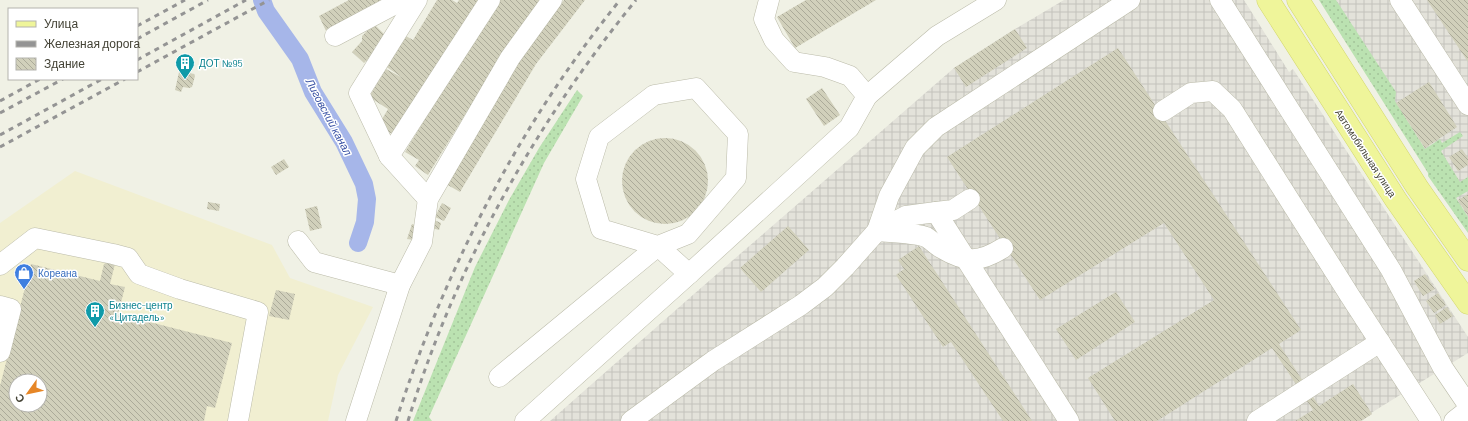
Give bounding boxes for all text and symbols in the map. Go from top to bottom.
legend [8,8,138,80]
text: Улица [44,16,78,31]
text: Железная дорога [44,36,140,51]
building icon: ДОТ №95 [174,52,196,80]
text: Здание [44,56,85,71]
place label: ДОТ №95 [199,57,243,69]
water label: Лиговский канал [303,75,355,157]
street label: Автомобильная улица [1333,107,1399,200]
shop icon: Кореана [13,262,35,290]
place label: Кореана [38,267,78,279]
place label: Бизнес-центр «Цитадель» [109,299,173,323]
building icon: Бизнес-центр «Цитадель» [84,300,106,328]
north arrow [8,373,48,413]
text: С [12,392,27,406]

